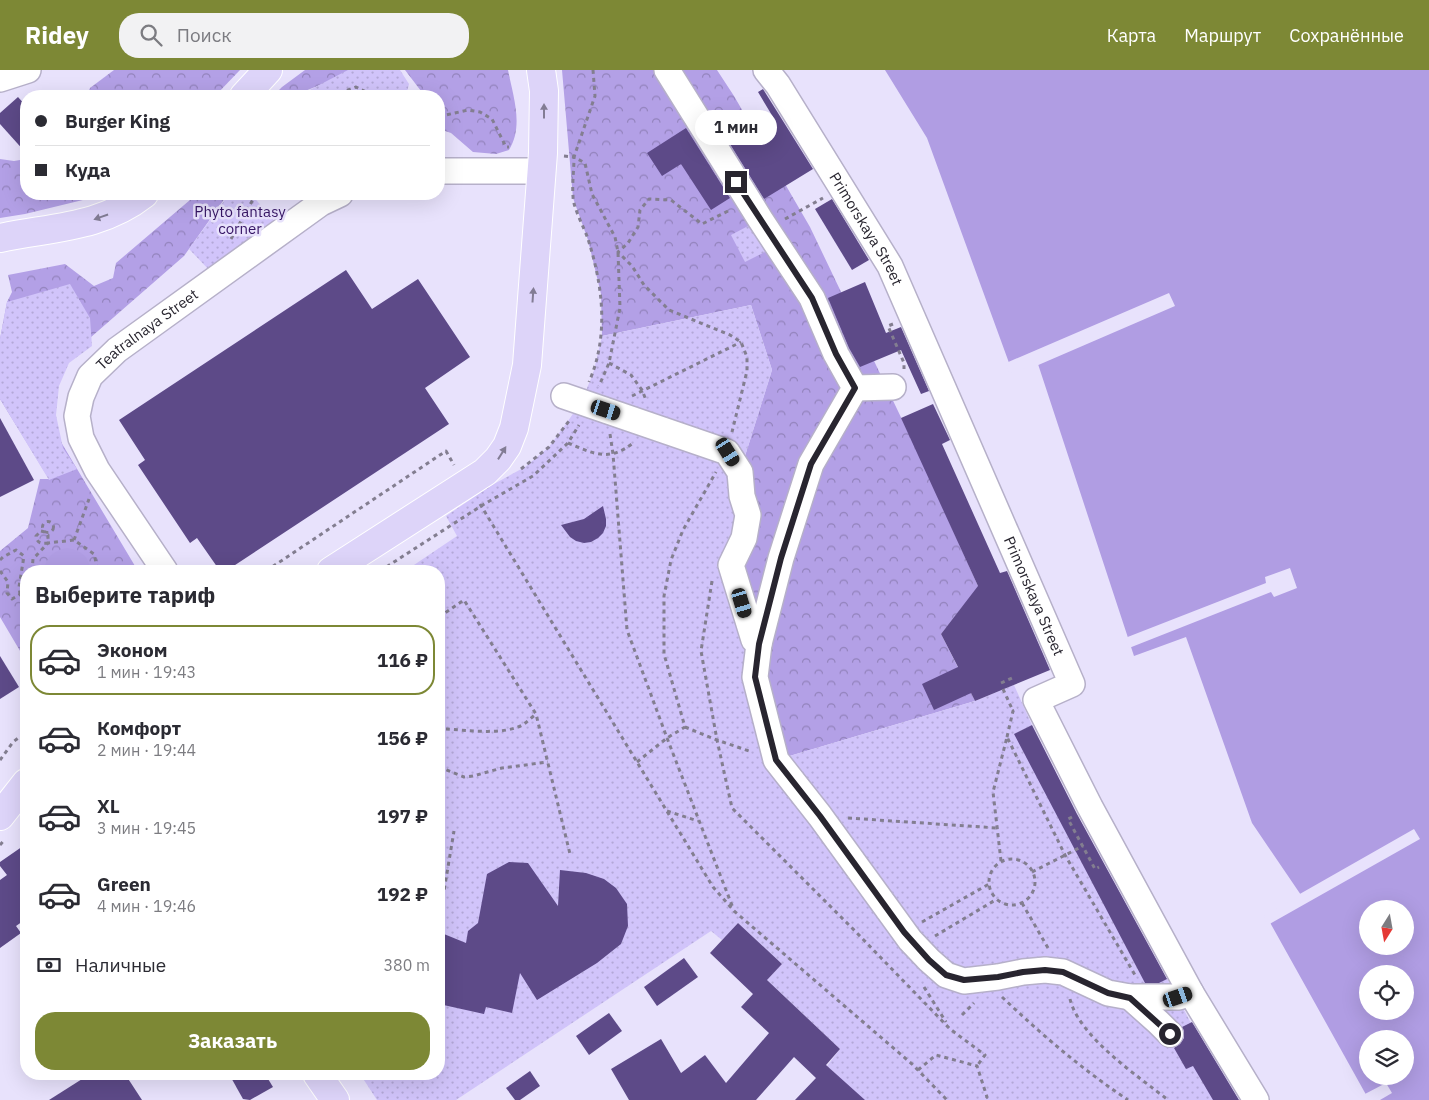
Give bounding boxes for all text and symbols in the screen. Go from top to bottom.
search box [119,13,469,58]
text: Ridey [25,19,89,51]
icon: search [137,21,165,49]
text: Поиск [177,23,232,47]
text: Карта [1107,24,1156,47]
text: Маршрут [1184,24,1261,47]
text: Сохранённые [1289,24,1404,47]
one-way arrow [540,103,548,119]
text: Burger King [65,109,170,133]
callout: 1 мин [695,109,777,144]
text: 1 мин [714,117,758,137]
text: Куда [65,158,110,182]
street label: Primorskaya Street [825,169,907,288]
route end [725,171,747,193]
park label: Phyto fantasy corner [194,202,286,238]
one-way arrow [94,214,109,222]
street label: Teatralnaya Street [92,285,202,374]
one-way arrow [529,286,537,302]
car [589,398,622,422]
car [713,435,742,469]
one-way arrow [498,446,507,459]
street label: Primorskaya Street [1000,533,1068,658]
text: Выберите тариф [35,580,215,609]
car [730,586,753,620]
icon: car [37,638,82,683]
text: Эконом [97,638,168,662]
text: 116 ₽ [377,648,428,672]
text: 1 мин · 19:43 [97,662,196,682]
icon: car [37,716,82,761]
text: Комфорт [97,716,181,740]
text: 156 ₽ [377,726,428,750]
text: 2 мин · 19:44 [97,740,196,760]
icon: car [37,794,82,839]
text: XL [97,794,120,818]
text: 197 ₽ [377,804,428,828]
text: 3 мин · 19:45 [97,818,196,838]
icon: car [37,872,82,917]
text: Green [97,872,151,896]
text: 192 ₽ [377,882,428,906]
text: 4 мин · 19:46 [97,896,196,916]
north arrow [1359,900,1414,955]
map controls [1359,900,1414,1085]
icon: cash [35,951,63,979]
text: Наличные [75,953,166,977]
text: 380 m [383,955,430,975]
button: locate [1359,965,1414,1020]
car [1161,985,1194,1009]
button: Заказать [35,1012,430,1070]
route start [1159,1023,1181,1045]
button: layers [1359,1030,1414,1085]

